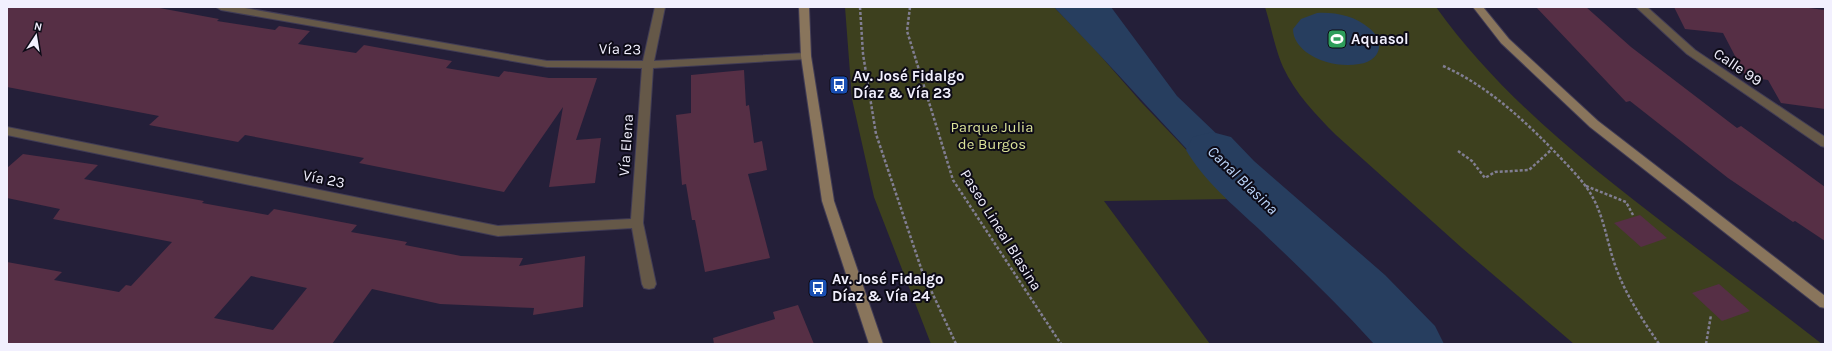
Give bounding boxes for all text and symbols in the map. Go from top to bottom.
north arrow [16,16,56,56]
text: N [33,20,43,34]
sports icon: Aquasol [1326,28,1348,50]
place label: Aquasol [1351,30,1409,48]
street label: Vía 23 [599,40,641,58]
street label: Calle 99 [1710,44,1766,90]
place label: Av. José Fidalgo Díaz & Vía 23 [853,67,965,102]
bus stop icon: Av. José Fidalgo Díaz & Vía 23 [828,74,850,96]
street label: Vía Elena [615,113,637,177]
park label: Parque Julia de Burgos [950,118,1034,153]
water label: Canal Blasina [1204,142,1282,218]
street label: Vía 23 [302,166,346,192]
street label: Paseo Lineal Blasina [956,166,1046,294]
place label: Av. José Fidalgo Díaz & Vía 24 [832,270,944,305]
bus stop icon: Av. José Fidalgo Díaz & Vía 24 [807,277,829,299]

